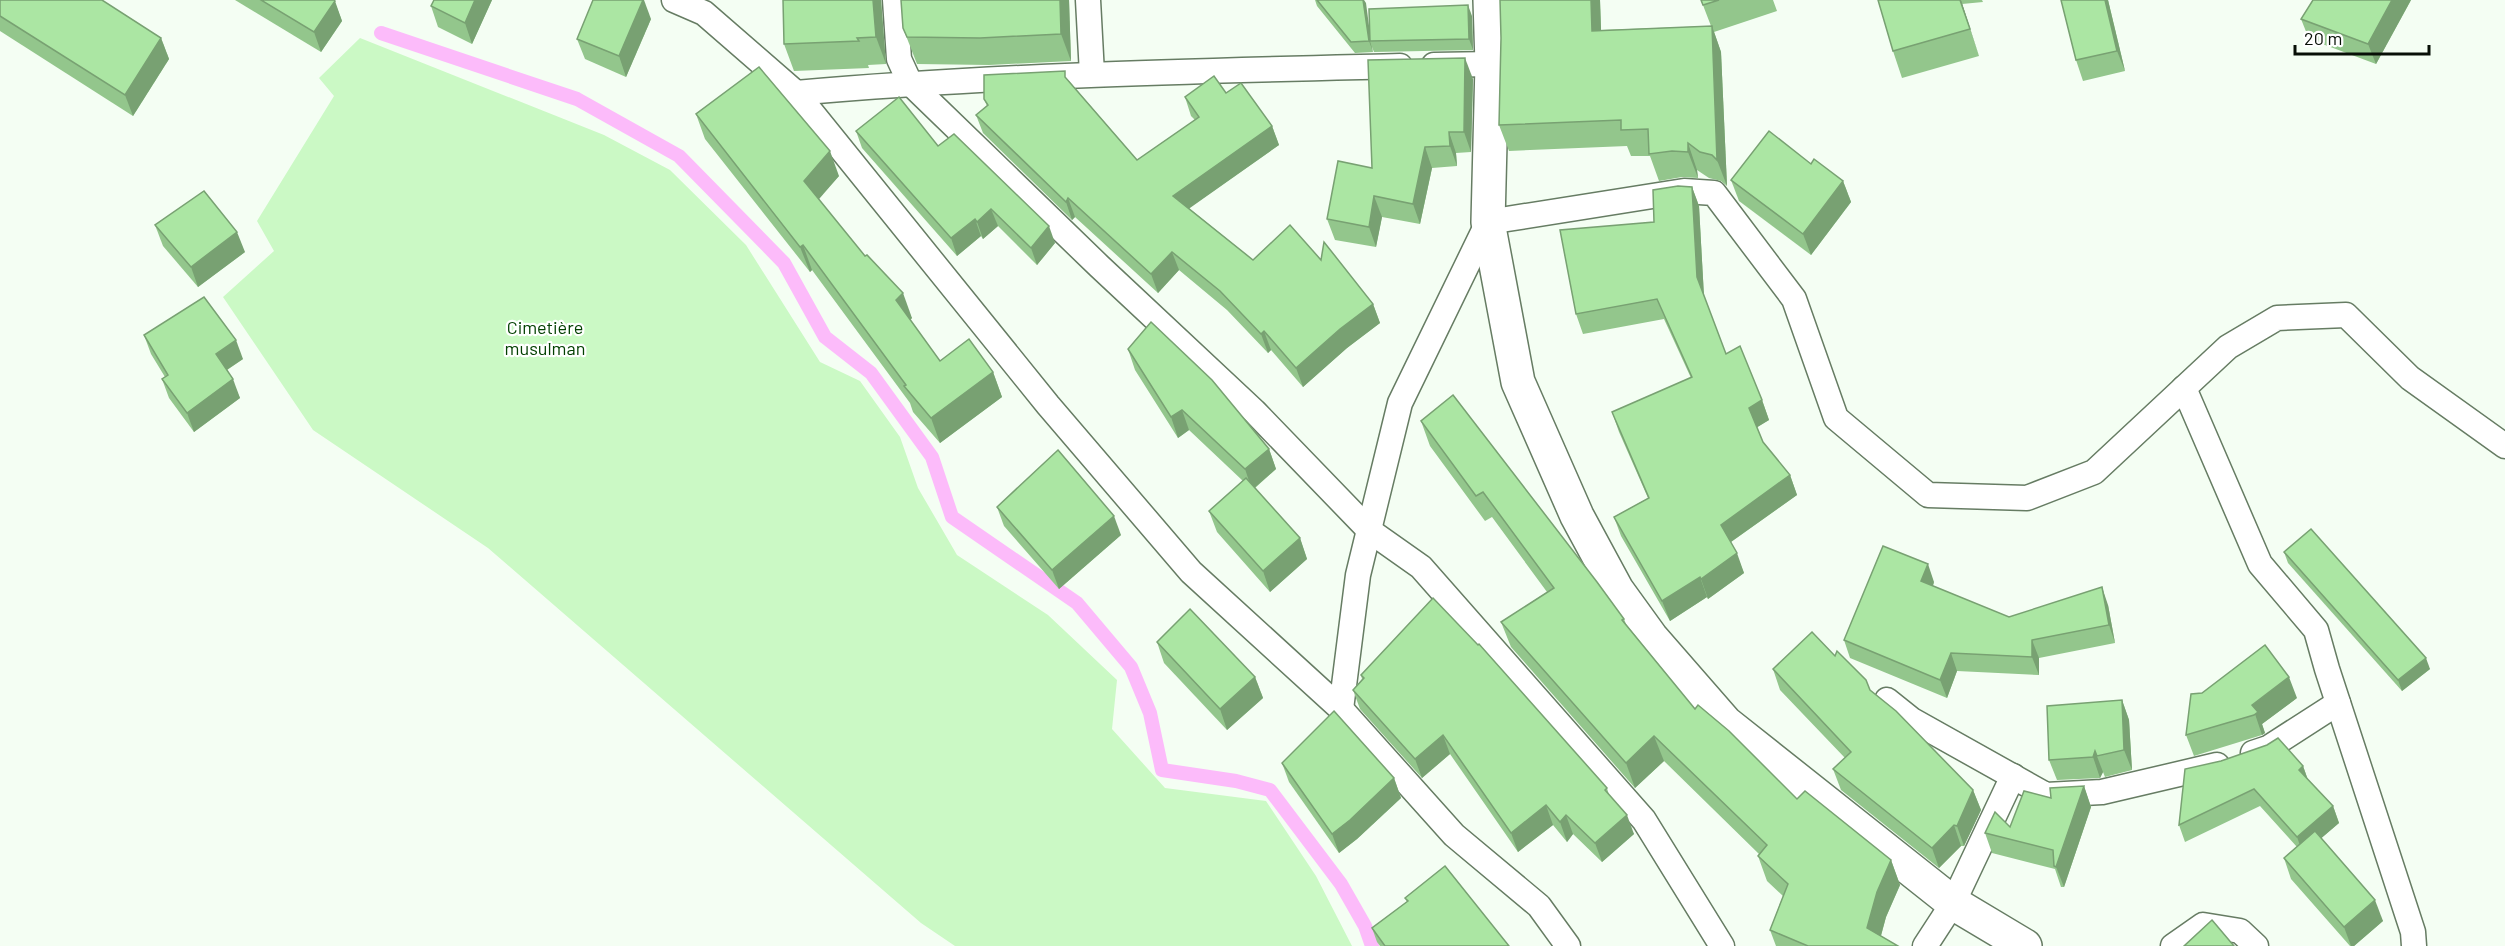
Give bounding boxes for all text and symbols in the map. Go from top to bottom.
scale bar [2295,18,2428,56]
text: 20 m [2304,27,2342,49]
park label: Cimetière musulman [505,316,585,359]

